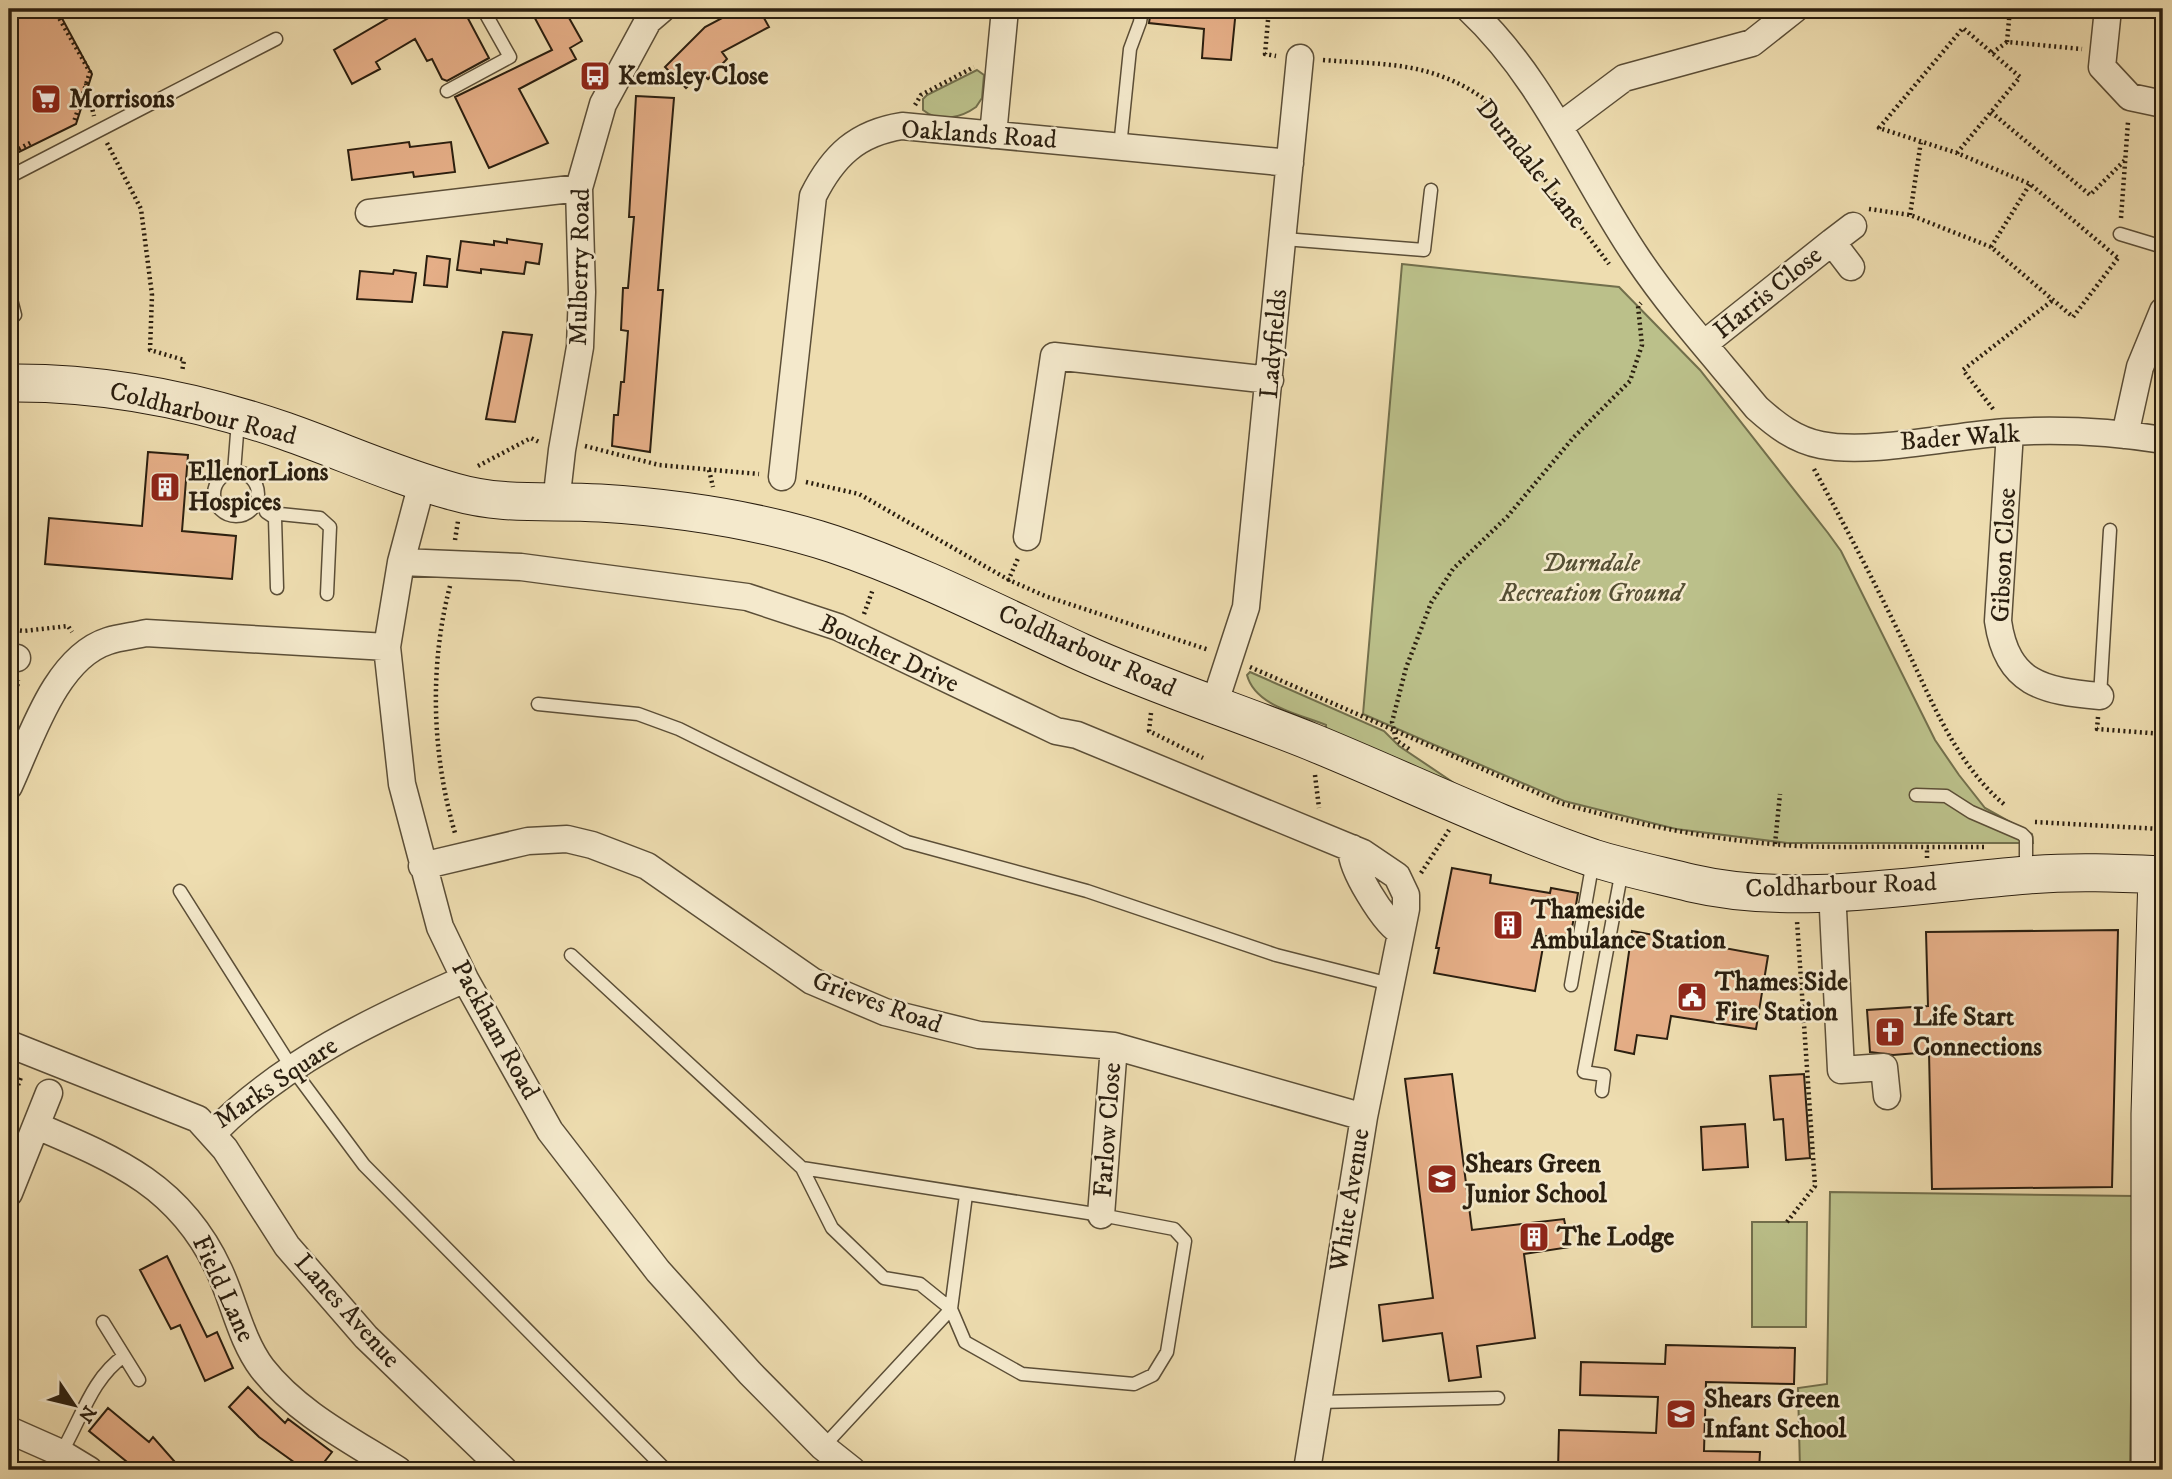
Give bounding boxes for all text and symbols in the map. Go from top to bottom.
bus stop icon: Kemsley Close [578,59,612,93]
place label: Kemsley Close [618,60,769,93]
supermarket icon: Morrisons [29,82,63,116]
place label: Morrisons [69,83,175,116]
street label: Durndale Lane [1469,93,1593,235]
street label: Oaklands Road [900,113,1058,157]
street label: Mulberry Road [562,188,598,346]
street label: Harris Close [1707,239,1829,347]
street label: Ladyfields [1253,288,1295,400]
street label: Coldharbour Road [106,375,300,453]
street label: Bader Walk [1899,417,2021,459]
place label: EllenorLions Hospices [188,456,329,519]
building icon: EllenorLions Hospices [148,470,182,504]
street label: Gibson Close [1984,487,2024,623]
park label: Durndale Recreation Ground [1499,547,1686,610]
street label: Coldharbour Road [993,597,1181,705]
street label: Boucher Drive [814,607,964,701]
street label: Coldharbour Road [1745,866,1937,906]
place label: Thameside Ambulance Station [1530,894,1726,957]
building icon: Thameside Ambulance Station [1491,908,1525,942]
street label: Packham Road [443,955,547,1105]
street label: Grieves Road [808,964,946,1042]
place label: Thames Side Fire Station [1714,966,1848,1029]
public building icon: Thames Side Fire Station [1675,980,1709,1014]
place label: Life Start Connections [1913,1001,2042,1064]
church icon: Life Start Connections [1873,1015,1907,1049]
street label: Marks Square [208,1030,344,1136]
street label: Farlow Close [1087,1061,1129,1199]
street label: White Avenue [1322,1126,1378,1275]
place label: Shears Green Junior School [1462,1148,1608,1211]
school or university icon: Shears Green Junior School [1425,1162,1459,1196]
building icon: The Lodge [1517,1220,1551,1254]
place label: The Lodge [1556,1221,1675,1254]
street label: Field Lane [184,1230,262,1348]
street label: Lanes Avenue [287,1247,407,1375]
north arrow [38,1370,108,1440]
place label: Shears Green Infant School [1704,1383,1848,1446]
school or university icon: Shears Green Infant School [1664,1397,1698,1431]
text: N [73,1401,101,1427]

